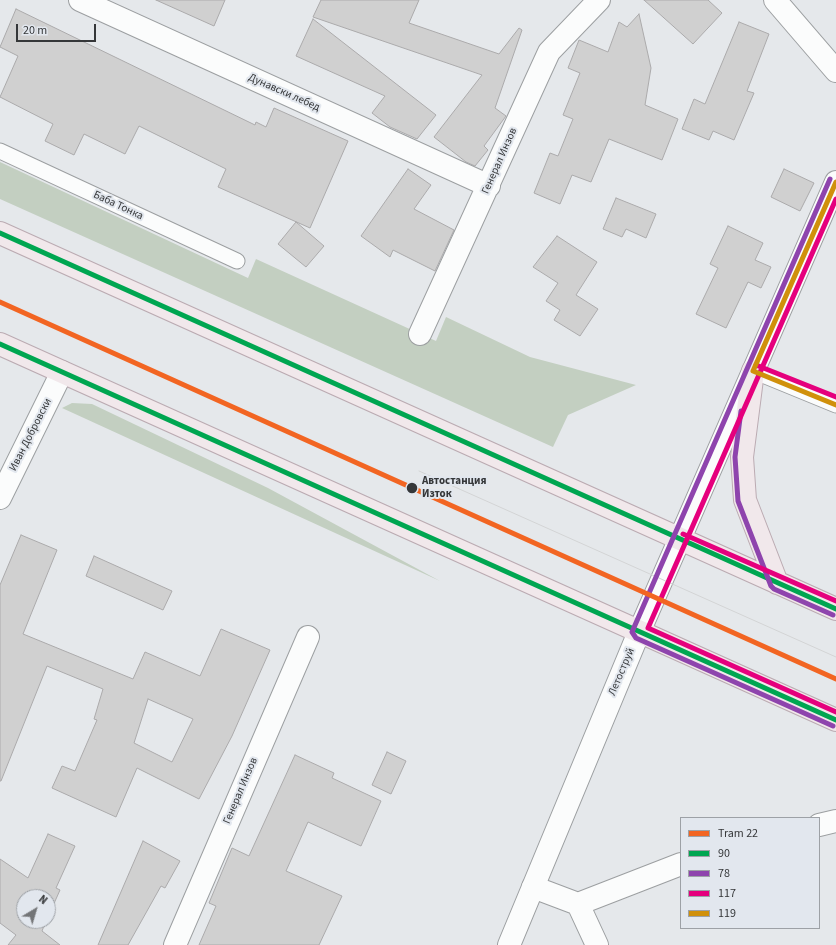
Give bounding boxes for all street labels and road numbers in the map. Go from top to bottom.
street label: Дунавски лебед [246,71,322,115]
street label: Генерал Инзов [480,126,520,196]
street label: Баба Тонка [91,189,145,223]
street label: Иван Добровски [7,396,55,474]
street label: Летоструй [606,646,638,698]
street label: Генерал Инзов [221,756,261,826]

